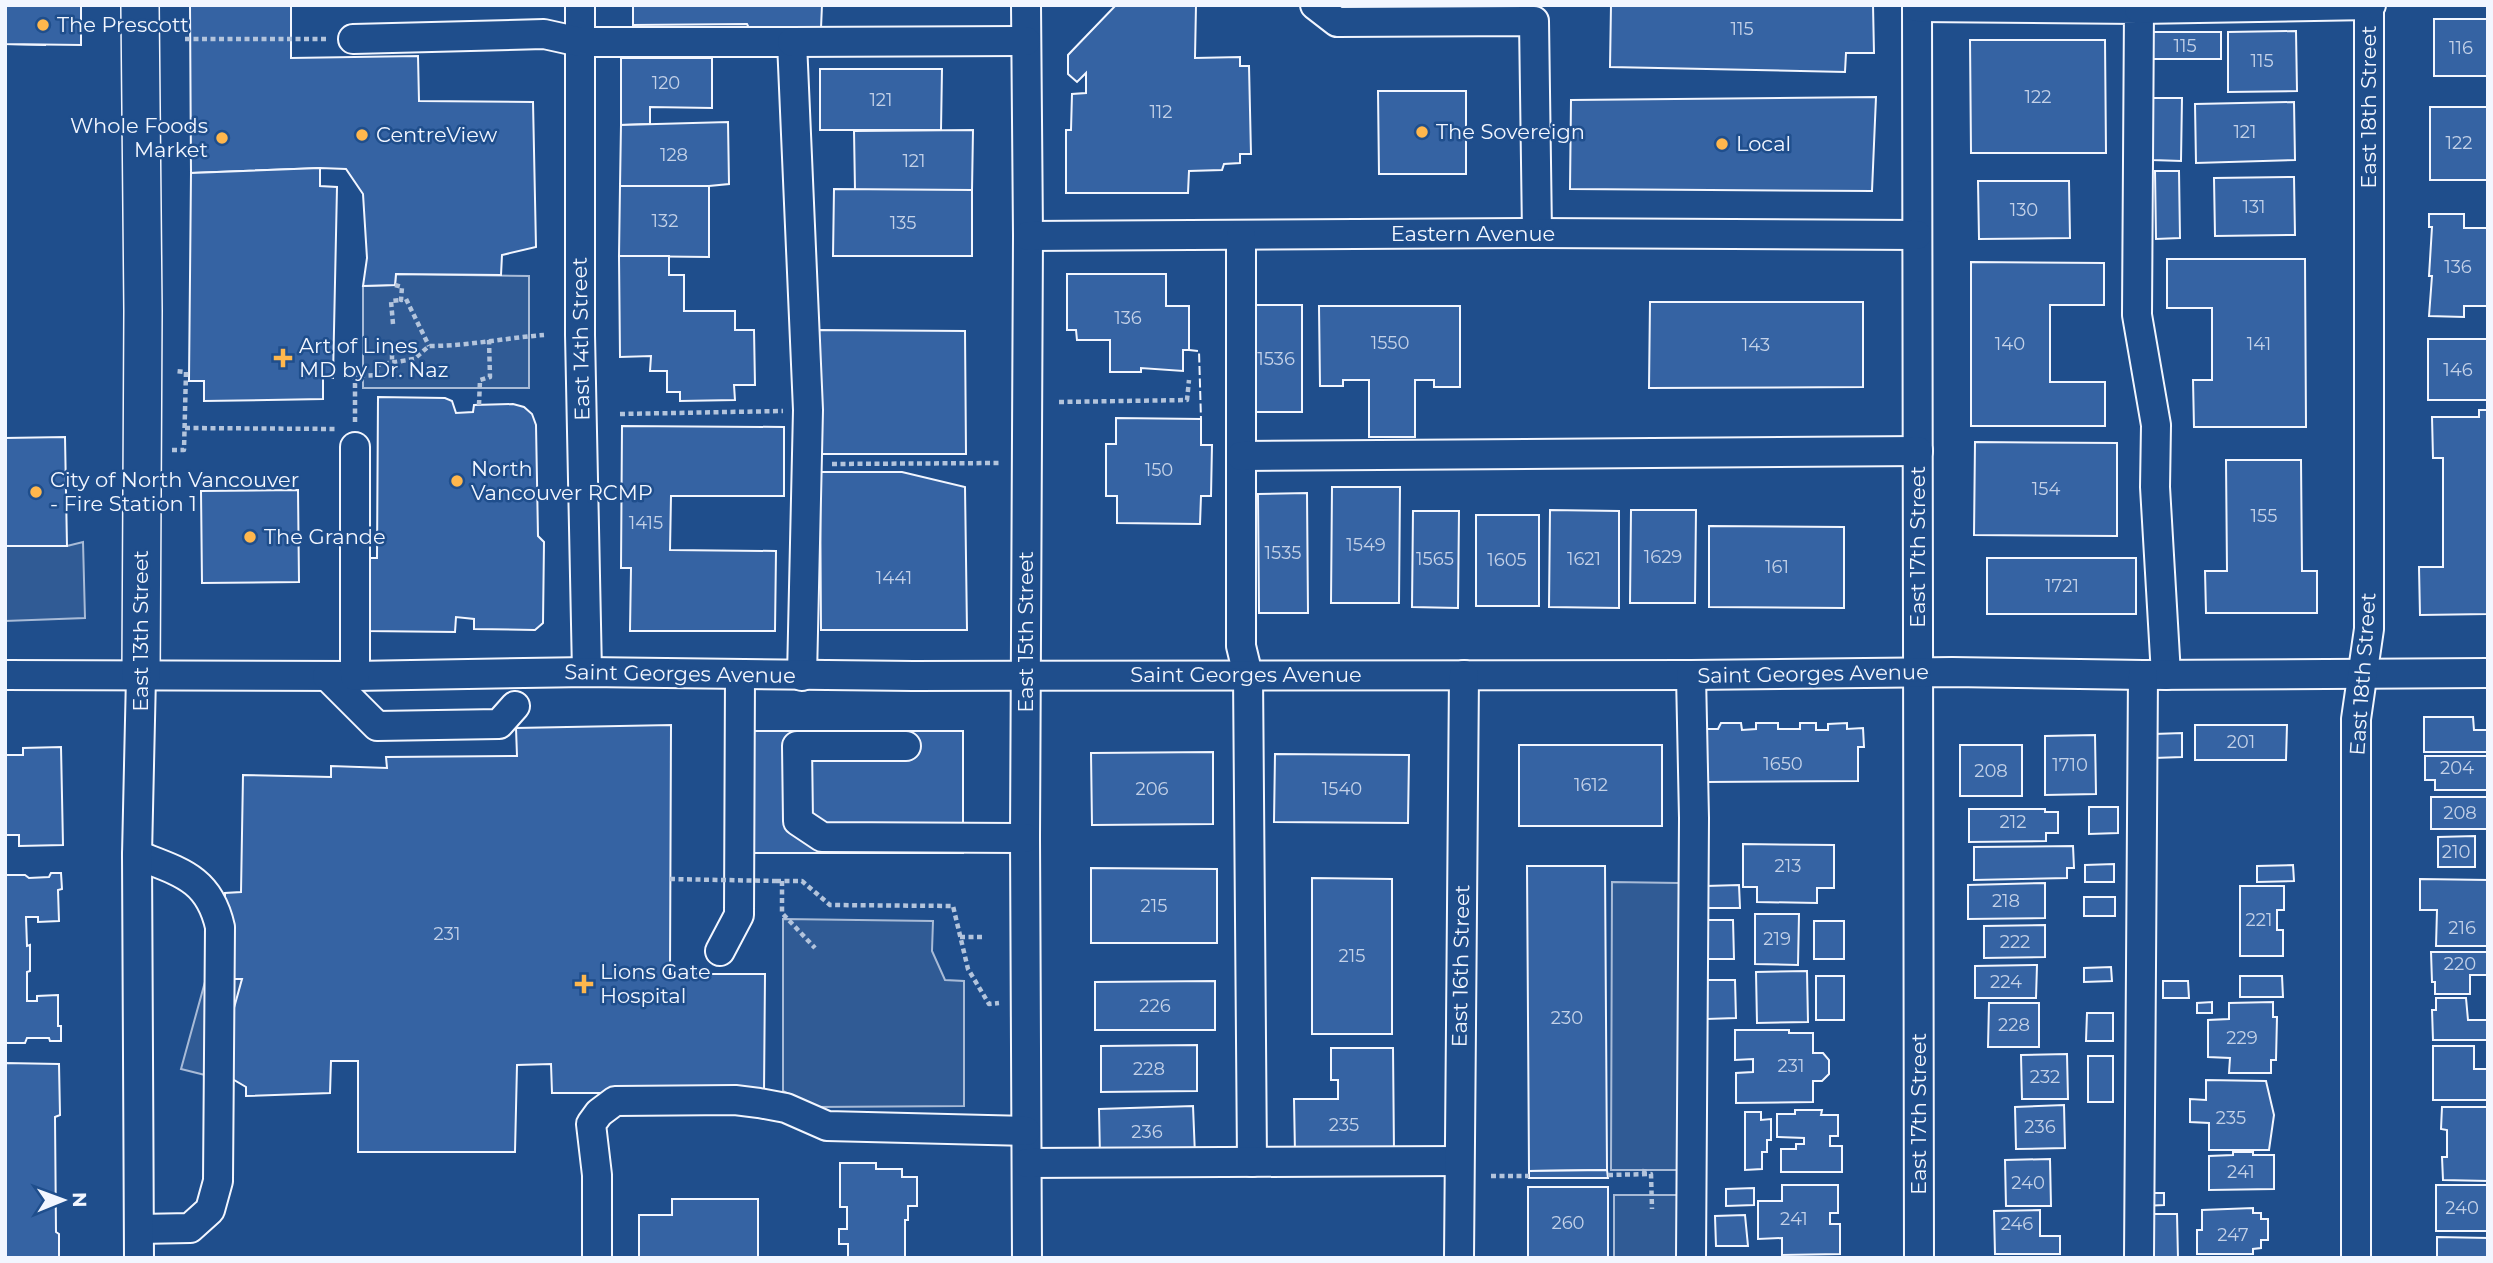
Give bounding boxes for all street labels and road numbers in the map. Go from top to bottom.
street label: East 18th Street [2356,25,2381,189]
street label: Eastern Avenue [1391,221,1555,246]
street label: East 14th Street [567,257,594,421]
street label: East 17th Street [1905,466,1930,628]
street label: East 13th Street [128,550,153,712]
street label: East 15th Street [1013,551,1038,713]
street label: East 18th Street [2344,592,2381,756]
street label: Saint Georges Avenue [564,659,796,688]
street label: Saint Georges Avenue [1697,659,1929,688]
street label: Saint Georges Avenue [1130,662,1362,687]
street label: East 16th Street [1447,884,1474,1048]
street label: East 17th Street [1906,1033,1931,1195]

